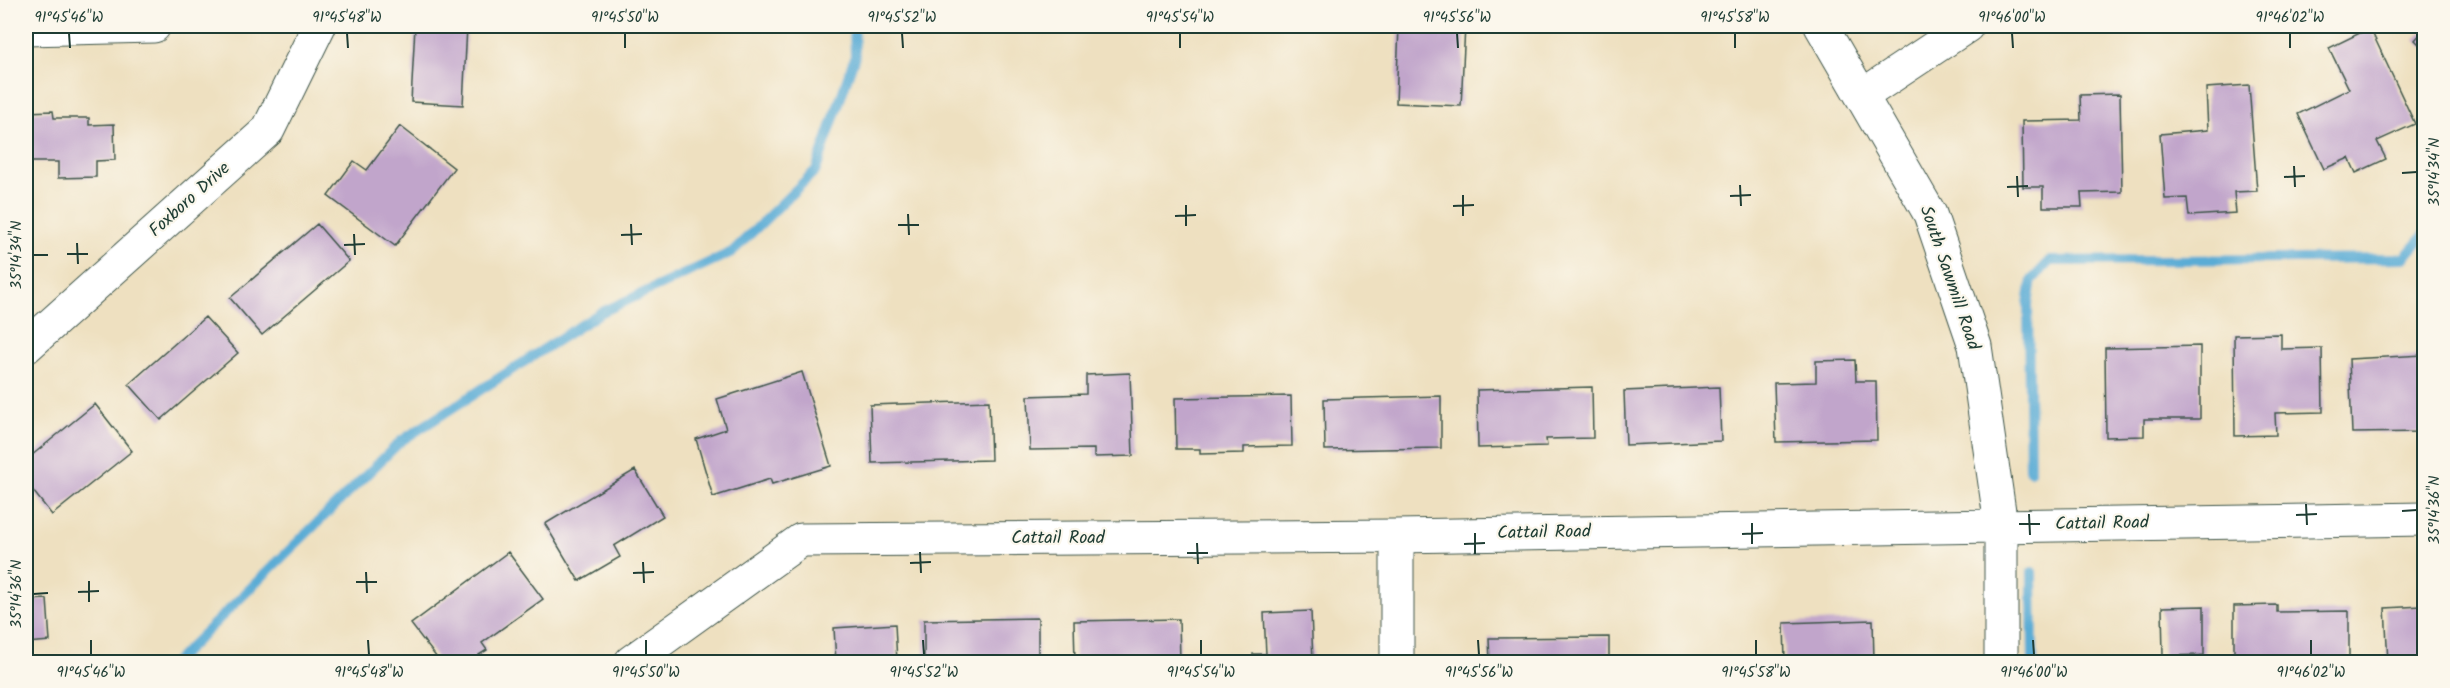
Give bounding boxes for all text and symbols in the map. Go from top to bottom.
text: 91°45'46"W [35,6,104,30]
text: 91°45'48"W [312,6,382,30]
text: 91°45'50"W [591,6,659,30]
text: 91°45'52"W [867,6,937,30]
text: 91°45'54"W [1146,6,1215,30]
text: 91°45'56"W [1423,6,1492,30]
text: 91°45'58"W [1700,6,1770,30]
text: 91°46'00"W [1978,6,2046,30]
text: 91°46'02"W [2256,6,2325,30]
text: 35°14'34"N [2423,138,2447,206]
street label: Foxboro Drive [142,155,238,245]
street label: South Sawmill Road [1911,202,1988,355]
text: 35°14'34"N [5,221,29,289]
text: 35°14'36"N [2423,476,2447,544]
street label: Cattail Road [2055,509,2150,539]
street label: Cattail Road [1497,518,1592,548]
street label: Cattail Road [1011,524,1106,553]
text: 35°14'36"N [5,560,29,628]
text: 91°45'46"W [57,661,126,685]
text: 91°45'48"W [334,661,404,685]
text: 91°45'50"W [612,661,680,685]
text: 91°45'52"W [889,661,959,685]
text: 91°45'54"W [1167,661,1236,685]
text: 91°45'56"W [1445,661,1514,685]
text: 91°45'58"W [1721,661,1791,685]
text: 91°46'00"W [2000,661,2068,685]
text: 91°46'02"W [2277,661,2346,685]

